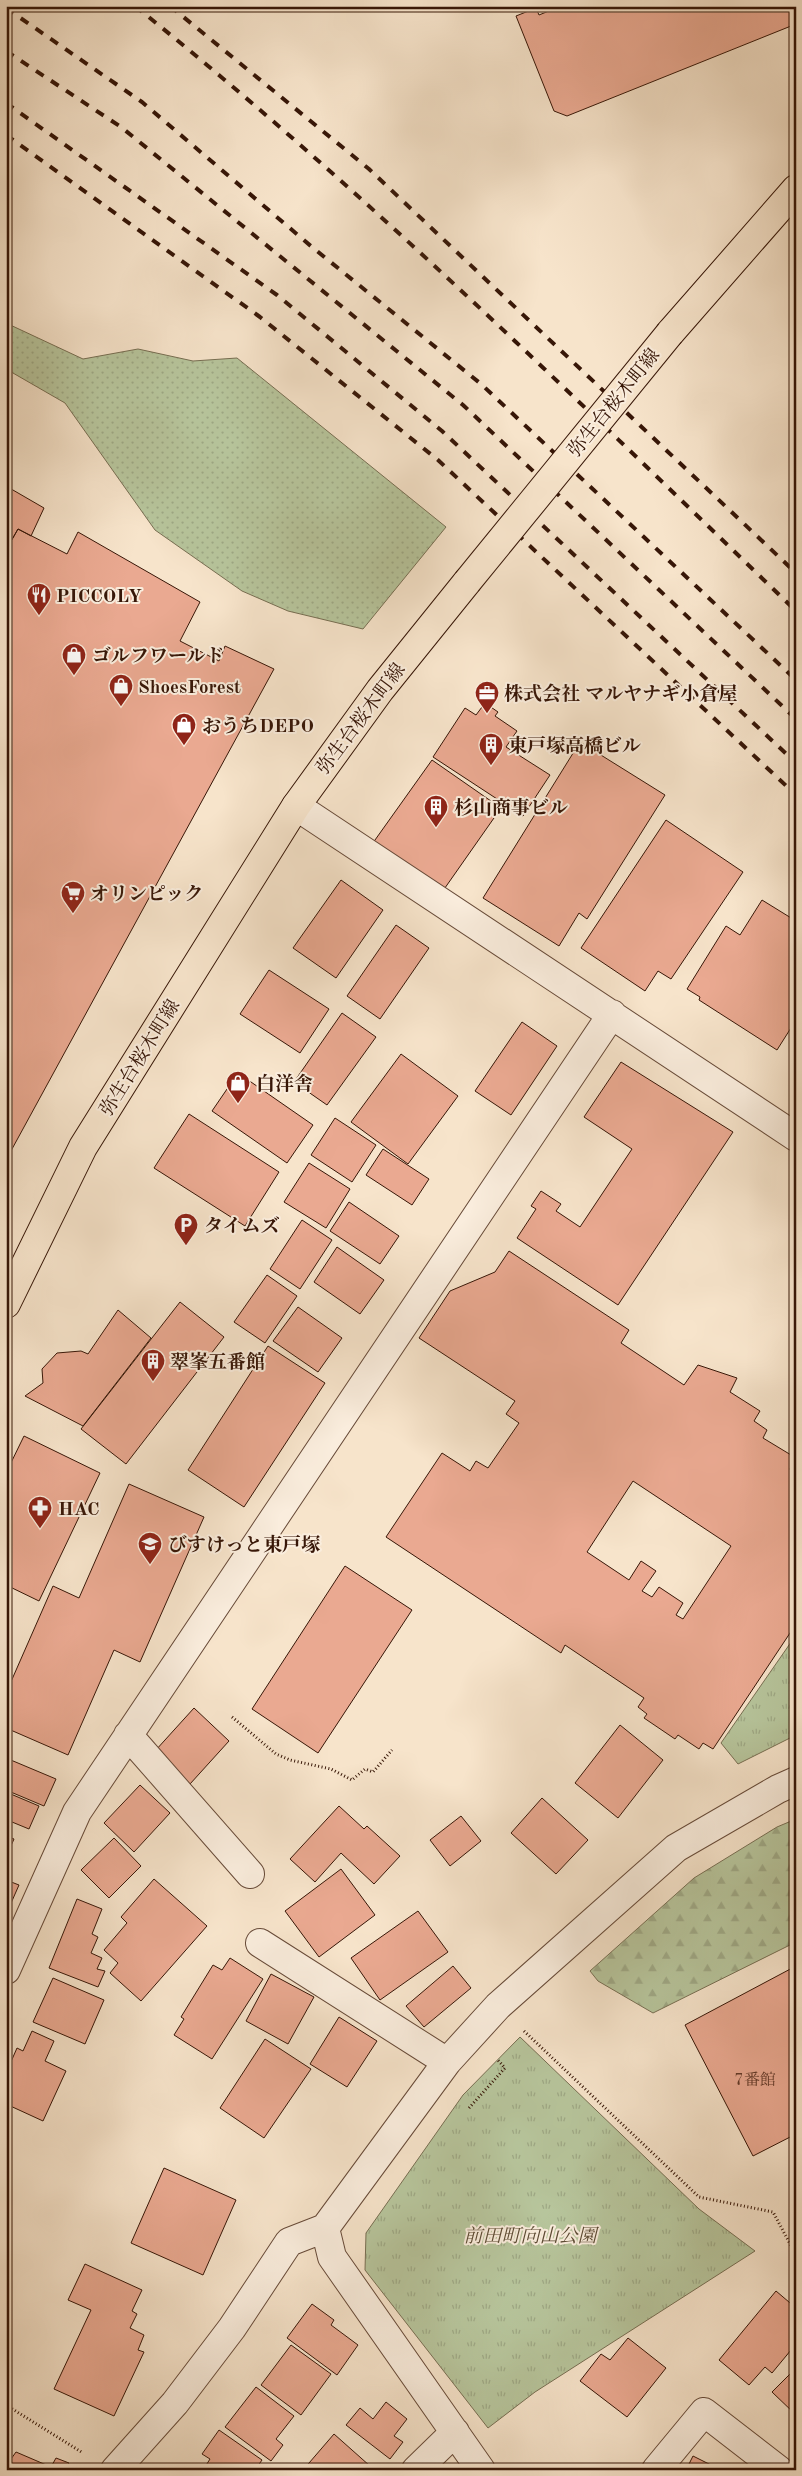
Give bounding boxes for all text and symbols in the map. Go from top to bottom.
street label: 弥生台桜木町線 [563,344,664,461]
restaurant icon: PICCOLY [26,582,52,616]
place label: PICCOLY [56,588,142,607]
shop icon: ゴルフワールド [61,642,87,676]
place label: ゴルフワールド [92,646,225,667]
street label: 弥生台桜木町線 [312,659,410,778]
shop icon: ShoesForest [108,673,134,707]
place label: ShoesForest [138,679,241,698]
office icon: 株式会社 マルヤナギ小倉屋 [474,680,500,714]
place label: 株式会社 マルヤナギ小倉屋 [504,683,737,705]
shop icon: おうちDEPO [171,712,197,746]
place label: おうちDEPO [202,716,314,737]
building icon: 東戸塚高橋ビル [478,732,504,766]
place label: 東戸塚高橋ビル [508,735,641,757]
building icon: 杉山商事ビル [423,794,449,828]
place label: 杉山商事ビル [454,797,568,819]
supermarket icon: オリンピック [60,880,86,914]
place label: オリンピック [90,884,203,905]
street label: 弥生台桜木町線 [95,995,184,1120]
shop icon: 白洋舎 [225,1070,251,1104]
place label: 白洋舎 [256,1073,313,1095]
parking icon: タイムズ [173,1212,199,1246]
place label: タイムズ [204,1216,280,1237]
building icon: 翠峯五番館 [140,1348,166,1382]
place label: 翠峯五番館 [170,1351,265,1373]
pharmacy icon: HAC [27,1495,53,1529]
place label: HAC [58,1501,100,1520]
school or university icon: びすけっと東戸塚 [137,1531,163,1565]
place label: びすけっと東戸塚 [168,1534,320,1556]
house number: 7番館 [734,2071,776,2089]
park label: 前田町向山公園 [463,2226,599,2247]

